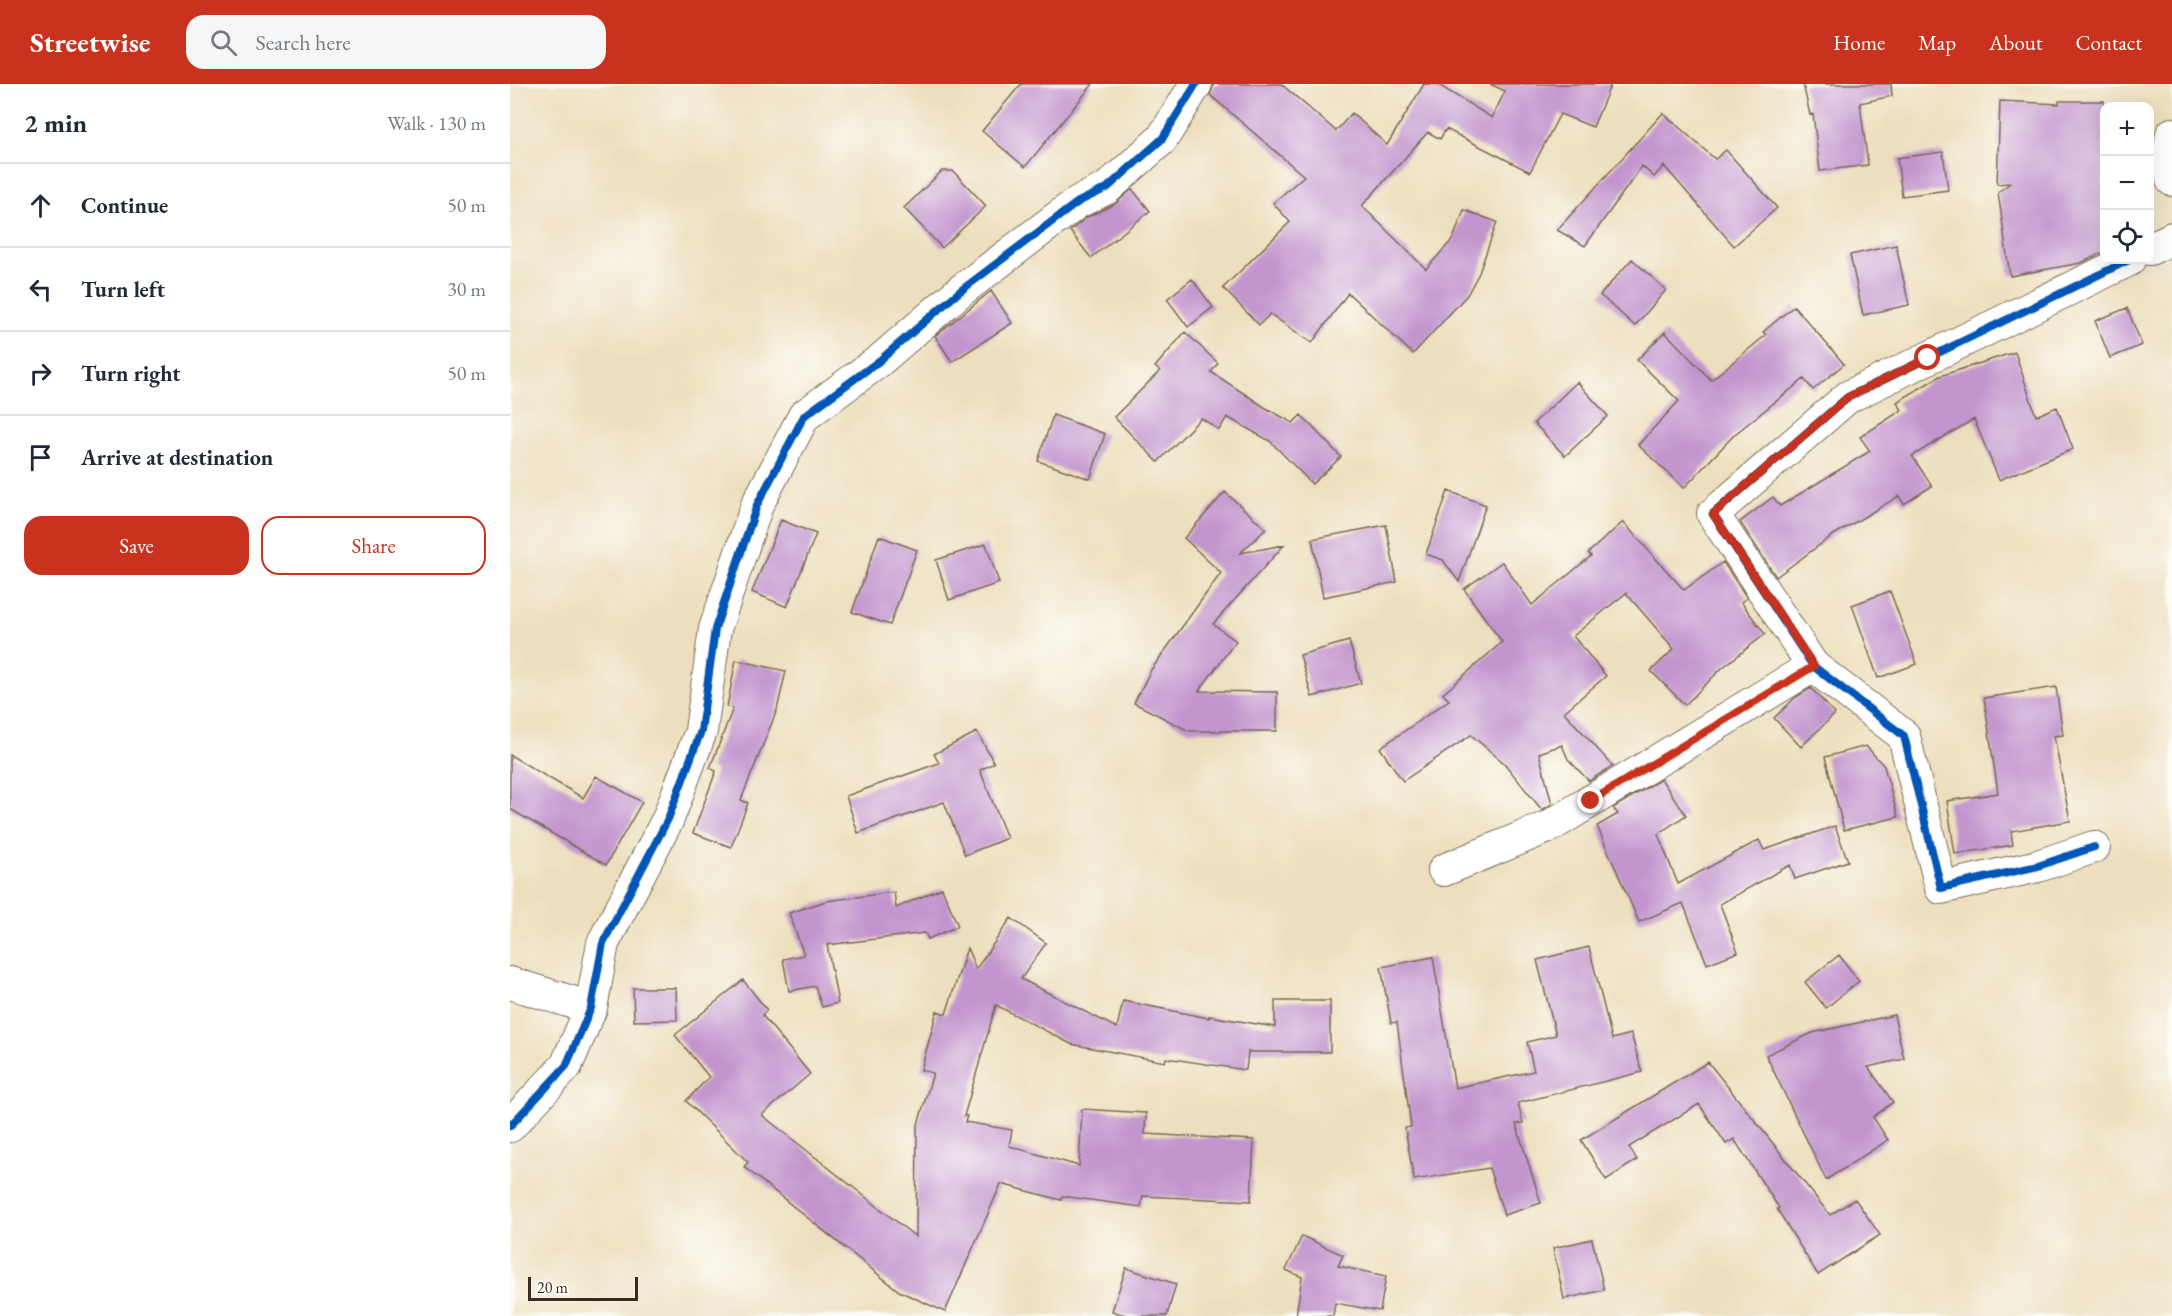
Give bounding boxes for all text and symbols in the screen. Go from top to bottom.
search box [186,15,606,69]
text: Streetwise [30,24,150,60]
icon: search [207,26,240,59]
text: Search here [255,28,351,57]
text: Home [1833,29,1885,56]
text: Map [1918,29,1956,56]
text: About [1989,29,2042,56]
text: Contact [2075,29,2142,56]
map controls [2100,102,2154,264]
button: + [2100,102,2154,156]
text: 2 min [24,106,87,140]
text: Walk · 130 m [387,110,486,136]
button: − [2100,156,2154,210]
icon: ahead [24,189,57,222]
text: Continue [81,191,168,220]
text: 50 m [447,192,486,218]
button: locate [2100,210,2154,264]
icon: left [24,273,57,306]
text: Turn left [81,275,165,304]
text: 30 m [447,276,486,302]
route start [1914,344,1940,370]
icon: right [24,357,57,390]
text: Turn right [81,359,180,388]
text: 50 m [447,360,486,386]
icon: arrive [24,441,57,474]
text: Arrive at destination [81,443,273,472]
button: Save [24,516,249,575]
button: Share [261,516,486,575]
route end [1577,787,1603,813]
scale bar [528,1274,638,1302]
text: 20 m [537,1277,568,1298]

